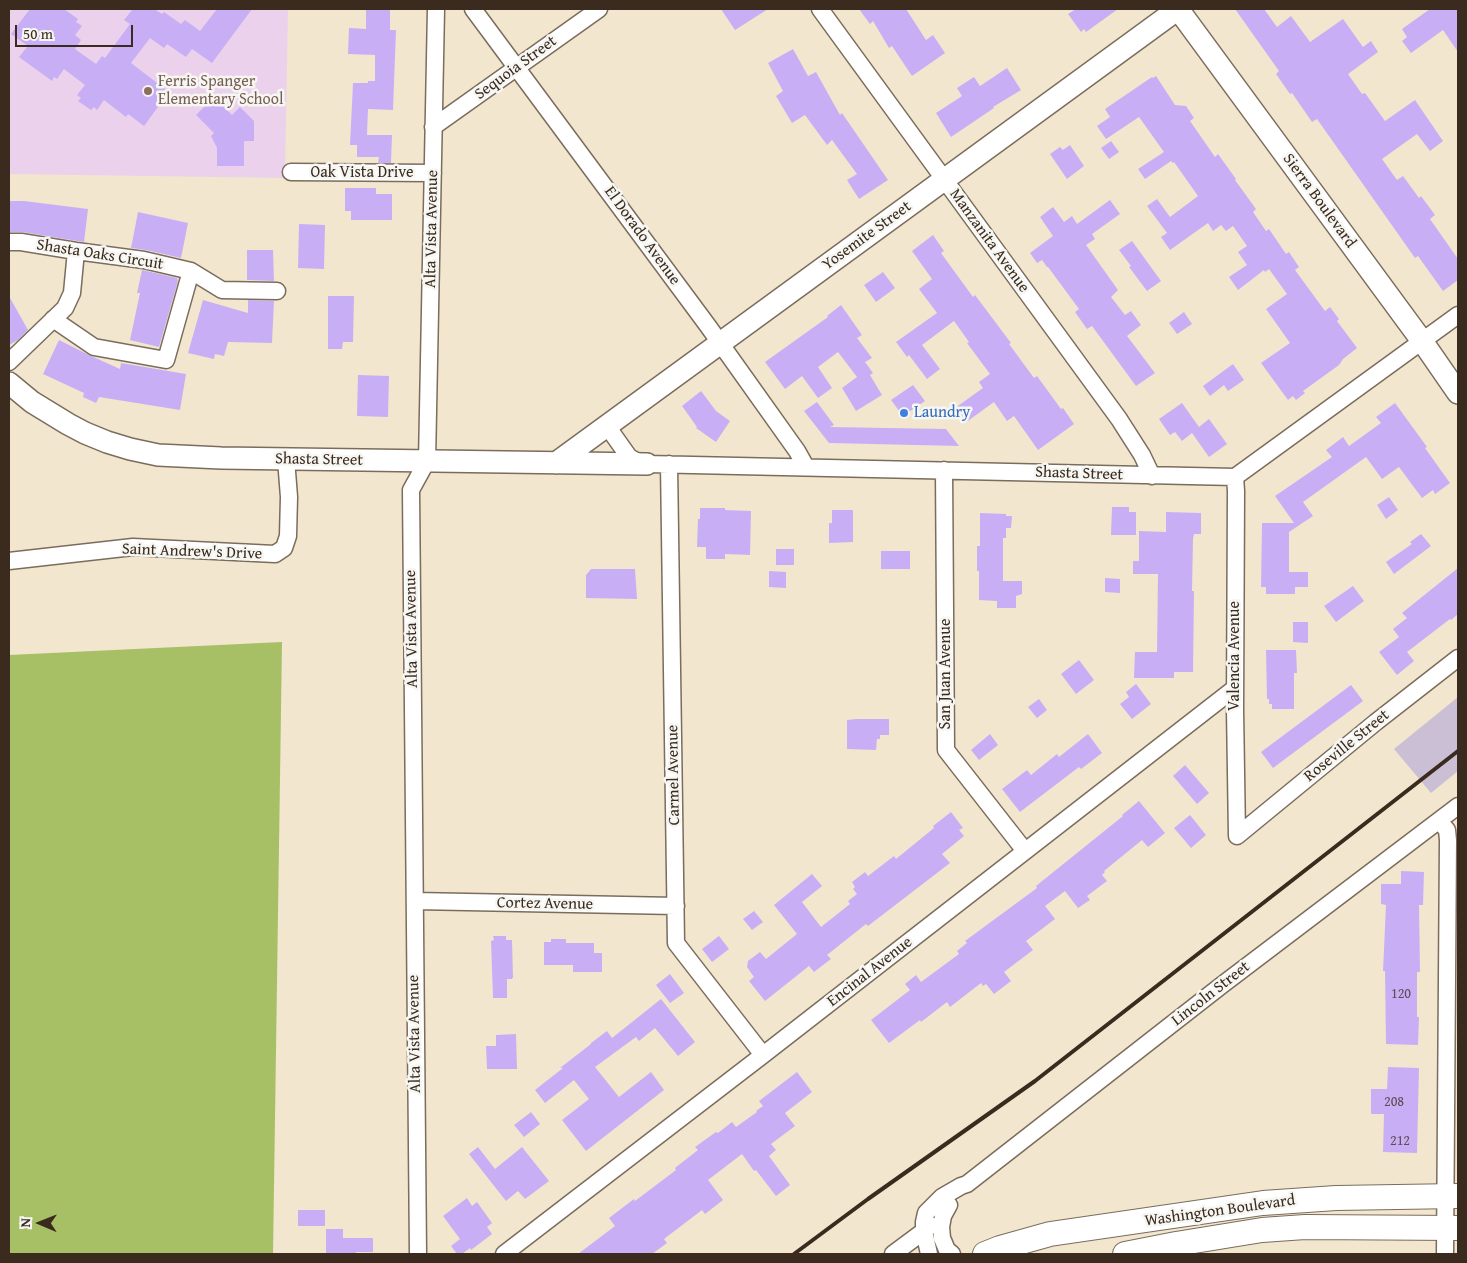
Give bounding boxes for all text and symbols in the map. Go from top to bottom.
scale bar [18,15,135,47]
text: 50 m [23,23,53,44]
street label: Sequoia Street [471,32,561,104]
place label: Ferris Spanger Elementary School [158,72,283,110]
marker: Ferris Spanger Elementary School [142,85,154,97]
street label: Sierra Boulevard [1278,150,1360,252]
street label: Oak Vista Drive [311,163,413,183]
street label: Alta Vista Avenue [421,170,443,288]
street label: El Dorado Avenue [600,183,684,289]
street label: Manzanita Avenue [945,185,1033,297]
street label: Yosemite Street [819,197,915,275]
street label: Shasta Oaks Circuit [35,235,165,275]
place label: Laundry [914,403,970,423]
marker: Laundry [898,407,910,419]
street label: Shasta Street [275,450,363,470]
street label: Shasta Street [1035,463,1123,485]
street label: Saint Andrew's Drive [122,540,262,564]
street label: Alta Vista Avenue [401,570,423,688]
street label: Valencia Avenue [1225,601,1245,711]
street label: San Juan Avenue [936,619,956,729]
street label: Roseville Street [1300,706,1394,786]
street label: Carmel Avenue [664,725,684,825]
street label: Cortez Avenue [497,894,593,914]
street label: Encinal Avenue [824,933,916,1011]
street label: Lincoln Street [1168,957,1254,1031]
street label: Alta Vista Avenue [404,975,426,1093]
house number: 120 [1391,986,1411,1002]
house number: 208 [1384,1094,1404,1110]
house number: 212 [1390,1133,1410,1149]
street label: Washington Boulevard [1144,1191,1296,1231]
north arrow [15,1198,65,1248]
text: N [15,1218,35,1228]

